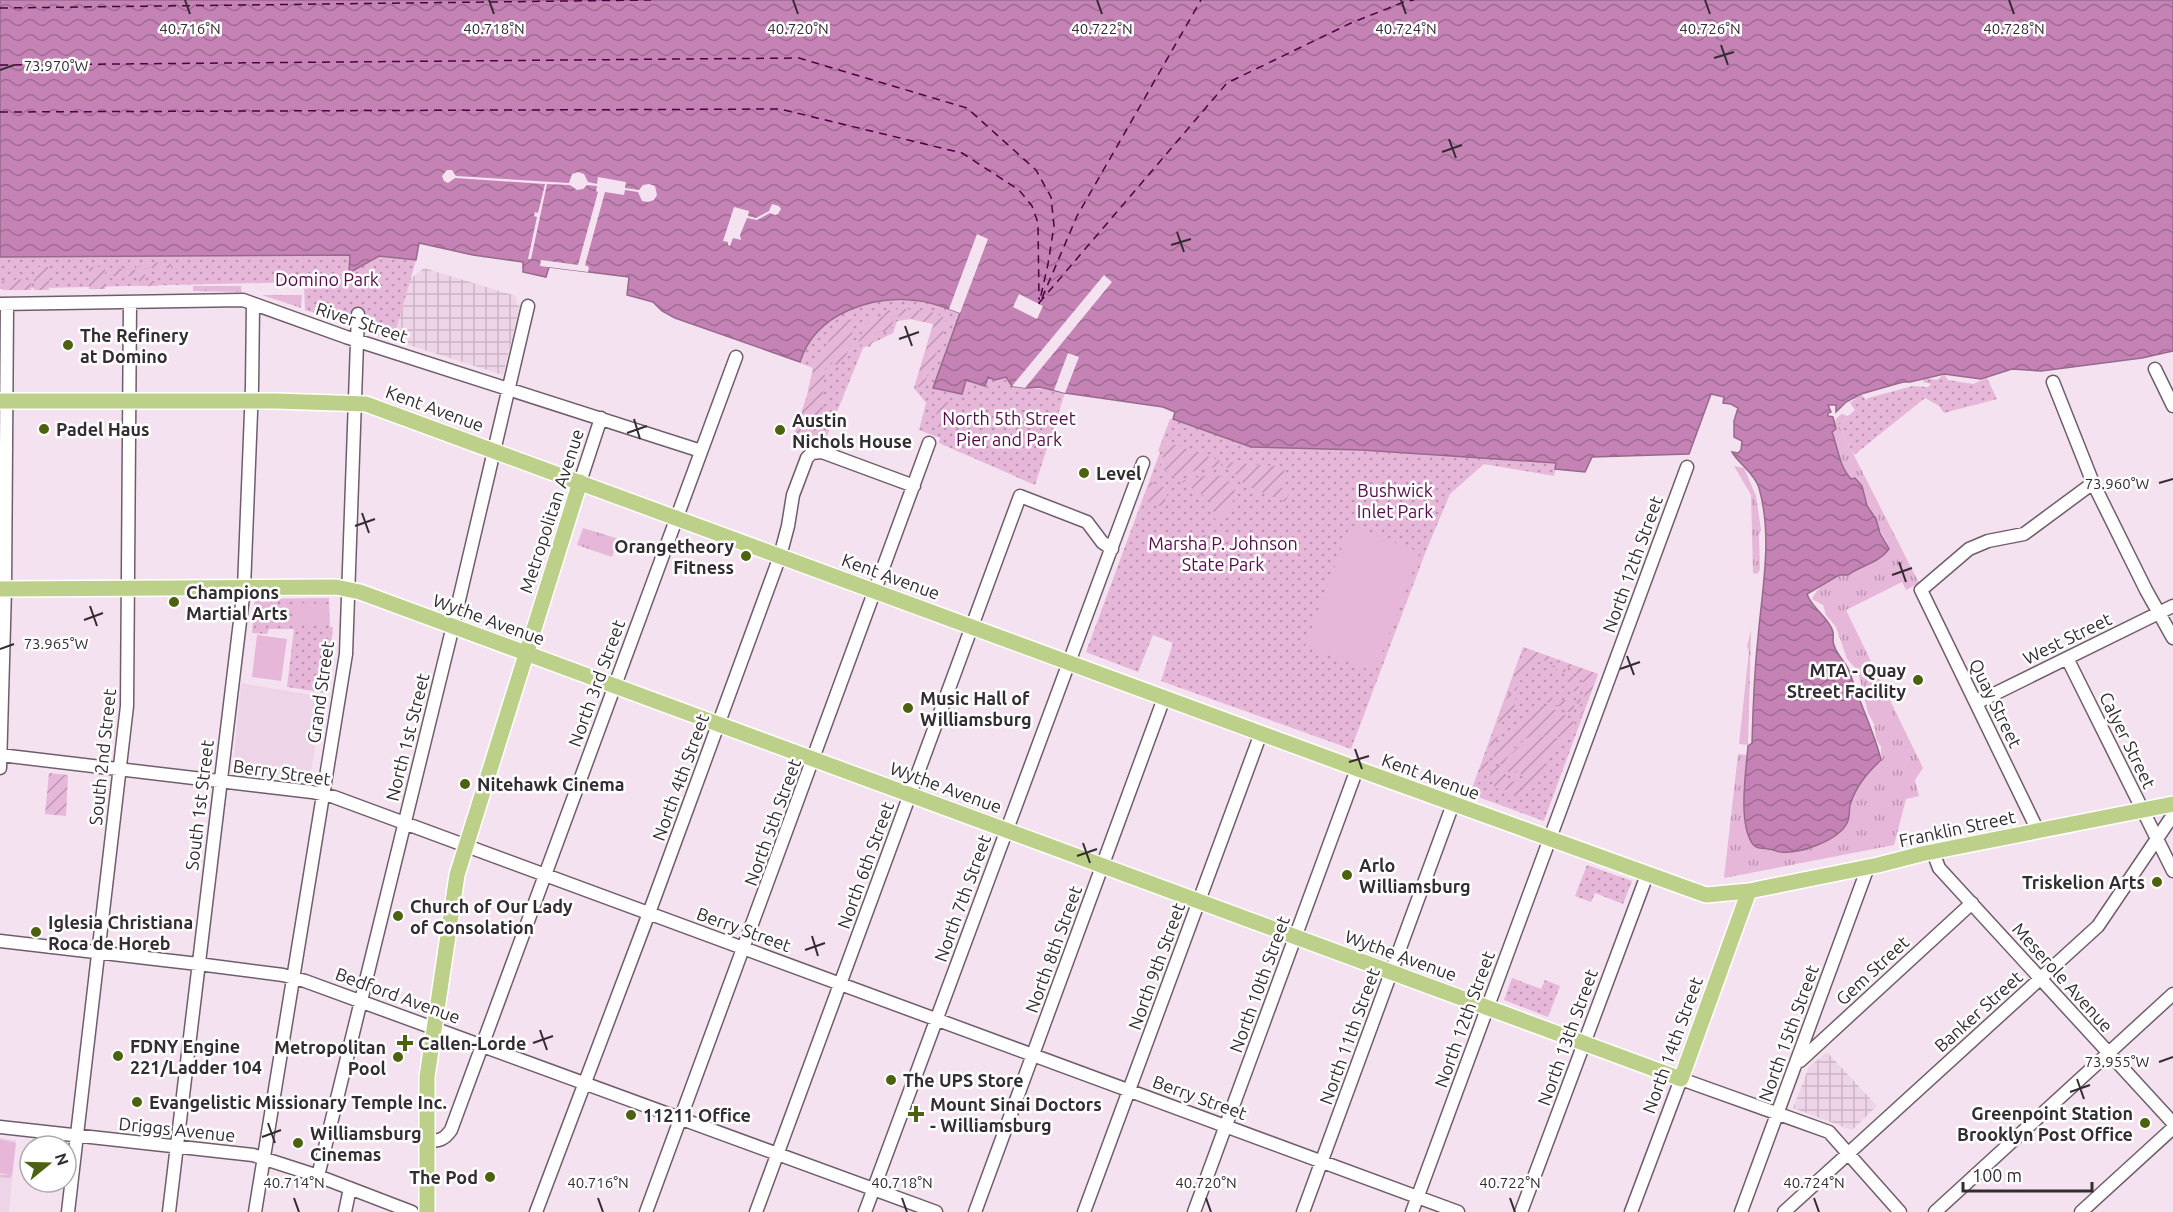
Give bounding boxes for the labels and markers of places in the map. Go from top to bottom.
place label: The Refinery at Domino [80,325,189,366]
marker: The Refinery at Domino [61,338,75,352]
place label: Austin Nichols House [792,410,912,451]
place label: Padel Haus [56,419,150,439]
marker: Padel Haus [37,422,51,436]
marker: Austin Nichols House [773,423,787,437]
place label: Level [1096,463,1142,483]
marker: Level [1077,466,1091,480]
place label: Orangetheory Fitness [614,536,734,577]
marker: Orangetheory Fitness [739,549,753,563]
place label: Champions Martial Arts [186,582,288,623]
marker: Champions Martial Arts [167,595,181,609]
place label: MTA - Quay Street Facility [1787,660,1906,701]
marker: MTA - Quay Street Facility [1911,673,1925,687]
place label: Music Hall of Williamsburg [920,688,1032,729]
marker: Music Hall of Williamsburg [901,701,915,715]
place label: Nitehawk Cinema [477,774,625,794]
marker: Nitehawk Cinema [458,777,472,791]
place label: Arlo Williamsburg [1359,855,1471,896]
marker: Arlo Williamsburg [1340,868,1354,882]
place label: Triskelion Arts [2022,872,2145,892]
marker: Triskelion Arts [2150,875,2164,889]
place label: Church of Our Lady of Consolation [410,896,573,937]
marker: Church of Our Lady of Consolation [391,909,405,923]
place label: Iglesia Christiana Roca de Horeb [48,912,193,953]
marker: Iglesia Christiana Roca de Horeb [29,925,43,939]
place label: Callen-Lorde [418,1033,526,1053]
marker: Callen-Lorde [396,1034,414,1052]
place label: FDNY Engine 221/Ladder 104 [130,1036,262,1077]
place label: Metropolitan Pool [274,1037,387,1078]
marker: FDNY Engine 221/Ladder 104 [111,1049,125,1063]
marker: Metropolitan Pool [391,1050,405,1064]
place label: The UPS Store [903,1070,1024,1090]
marker: The UPS Store [884,1073,898,1087]
place label: Evangelistic Missionary Temple Inc. [149,1092,447,1112]
place label: Mount Sinai Doctors - Williamsburg [930,1094,1102,1135]
marker: Evangelistic Missionary Temple Inc. [130,1095,144,1109]
place label: Greenpoint Station Brooklyn Post Office [1957,1103,2133,1144]
place label: 11211 Office [643,1105,751,1125]
marker: Mount Sinai Doctors - Williamsburg [907,1105,925,1123]
marker: 11211 Office [624,1108,638,1122]
marker: Greenpoint Station Brooklyn Post Office [2138,1116,2152,1130]
place label: Williamsburg Cinemas [310,1123,422,1164]
marker: Williamsburg Cinemas [291,1136,305,1150]
place label: The Pod [409,1167,478,1187]
marker: The Pod [483,1170,497,1184]

